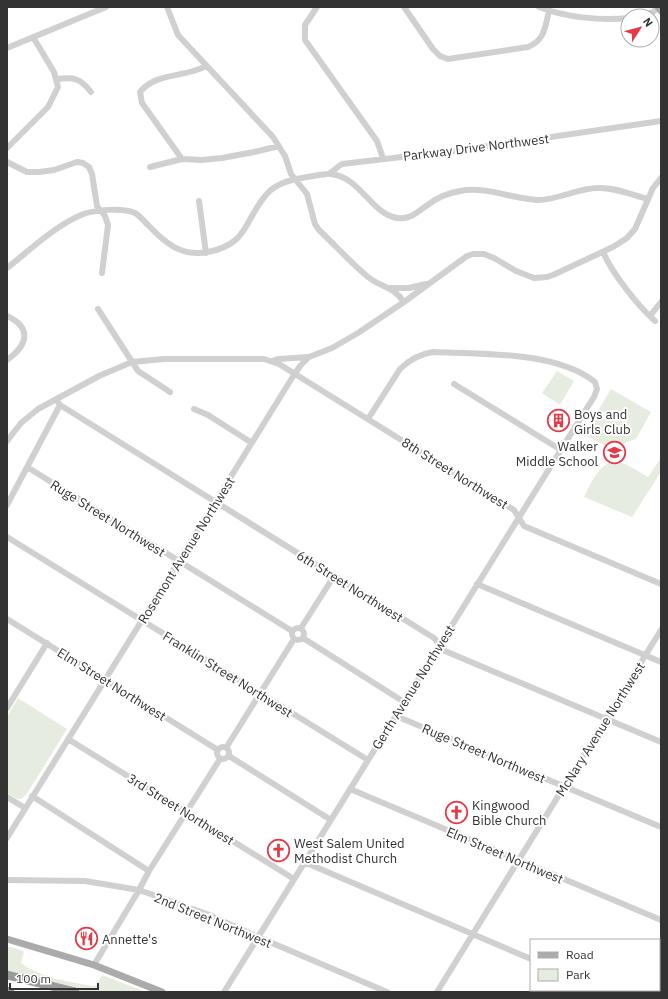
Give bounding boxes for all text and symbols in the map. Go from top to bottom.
north arrow [620,8,660,48]
text: N [640,15,656,29]
street label: Parkway Drive Northwest [402,130,550,165]
place label: Boys and Girls Club [574,406,631,438]
building icon: Boys and Girls Club [545,408,571,434]
street label: 8th Street Northwest [398,434,511,513]
place label: Walker Middle School [516,438,598,470]
school or university icon: Walker Middle School [601,440,627,466]
street label: Rosemont Avenue Northwest [134,474,239,627]
street label: Ruge Street Northwest [47,476,168,561]
street label: 6th Street Northwest [293,547,406,626]
street label: Gerth Avenue Northwest [368,622,459,753]
street label: Franklin Street Northwest [160,627,296,721]
street label: Elm Street Northwest [54,644,169,725]
street label: McNary Avenue Northwest [552,659,649,800]
street label: Ruge Street Northwest [420,720,548,787]
street label: 3rd Street Northwest [124,770,237,849]
place label: Kingwood Bible Church [472,797,547,829]
church icon: Kingwood Bible Church [443,799,469,825]
street label: Elm Street Northwest [444,823,566,888]
place label: West Salem United Methodist Church [294,835,405,867]
church icon: West Salem United Methodist Church [265,837,291,863]
street label: 2nd Street Northwest [151,889,274,952]
restaurant icon: Annette's [74,926,100,952]
place label: Annette's [102,931,158,948]
legend [530,939,660,991]
text: Road [566,947,594,962]
scale bar [10,965,98,991]
text: Park [566,967,591,982]
text: 100 m [16,971,51,986]

